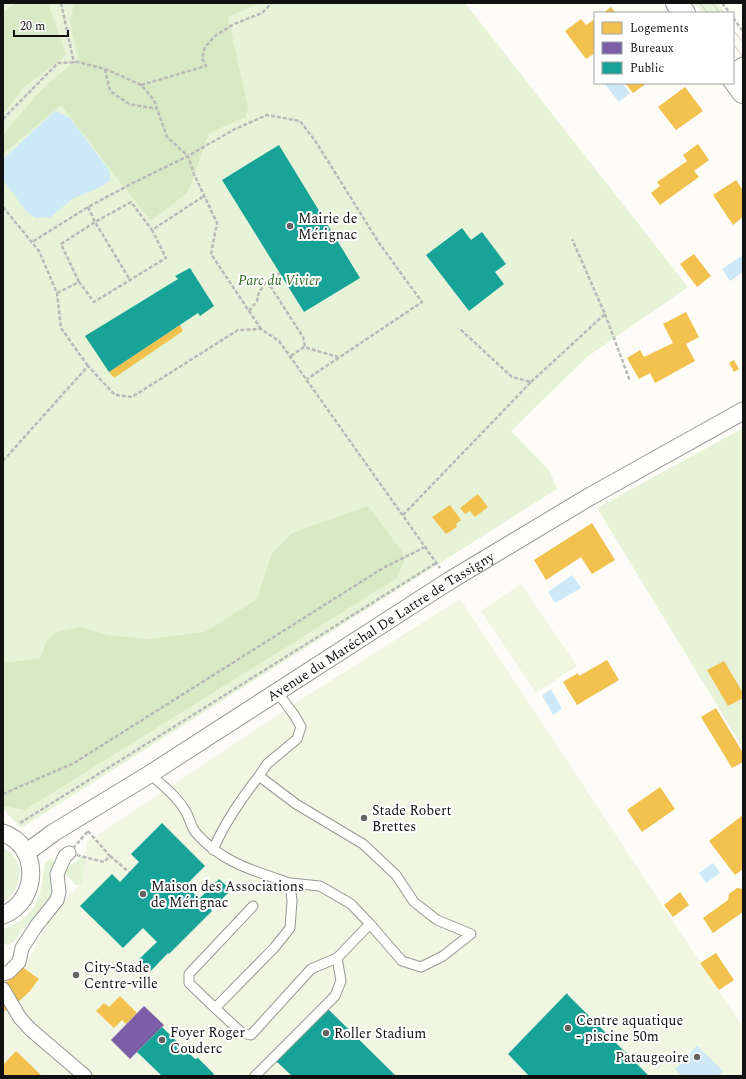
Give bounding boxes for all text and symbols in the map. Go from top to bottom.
scale bar [14,12,68,38]
legend [594,12,734,84]
text: 20 m [20,17,45,36]
text: Logements [630,19,689,38]
text: Bureaux [630,39,674,58]
text: Public [630,59,664,78]
place label: Mairie de Mérignac [298,208,358,245]
marker: Mairie de Mérignac [285,221,295,231]
park label: Parc du Vivier [238,270,320,291]
street label: Avenue du Maréchal De Lattre de Tassigny [263,545,499,706]
place label: Stade Robert Brettes [372,800,451,837]
marker: Stade Robert Brettes [359,813,369,823]
place label: Maison des Associations de Mérignac [151,876,304,913]
marker: Maison des Associations de Mérignac [138,889,148,899]
place label: City-Stade Centre-ville [84,957,158,994]
marker: City-Stade Centre-ville [71,970,81,980]
place label: Centre aquatique - piscine 50m [576,1010,683,1047]
place label: Foyer Roger Couderc [170,1022,245,1059]
place label: Roller Stadium [334,1023,426,1044]
marker: Centre aquatique - piscine 50m [563,1023,573,1033]
marker: Roller Stadium [321,1028,331,1038]
marker: Foyer Roger Couderc [157,1035,167,1045]
place label: Pataugeoire [615,1047,689,1068]
marker: Pataugeoire [692,1052,702,1062]

